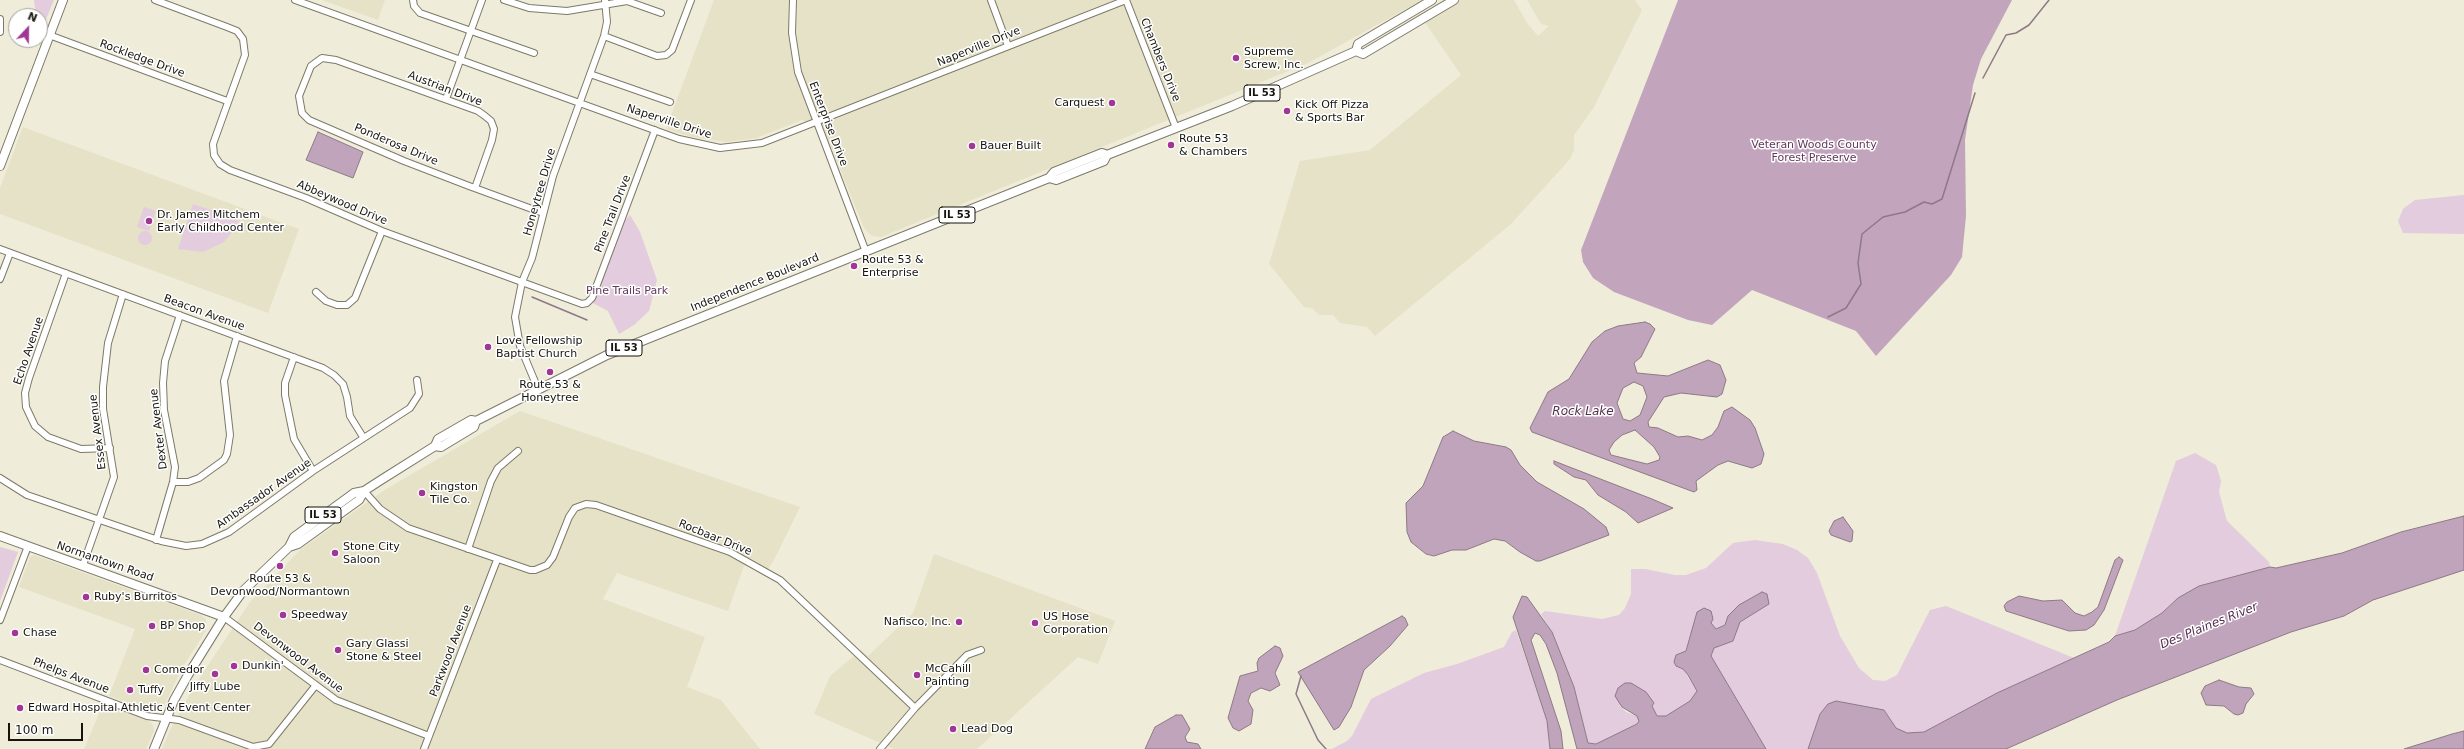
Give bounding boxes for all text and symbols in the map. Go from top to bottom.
north arrow [8,8,48,48]
text: N [26,10,39,25]
street label: Chambers Drive [1137,16,1183,104]
street label: Naperville Drive [935,24,1023,70]
street label: Rockledge Drive [98,37,186,81]
place label: Supreme Screw, Inc. [1244,45,1304,71]
marker: Supreme Screw, Inc. [1231,53,1241,63]
street label: Austrian Drive [406,69,484,109]
street label: Enterprise Drive [806,80,850,168]
road number: IL 53 [1244,85,1280,101]
place label: Carquest [1054,96,1104,110]
marker: Carquest [1107,98,1117,108]
place label: Kick Off Pizza & Sports Bar [1295,98,1369,124]
street label: Naperville Drive [625,102,713,142]
marker: Kick Off Pizza & Sports Bar [1282,106,1292,116]
street label: Ponderosa Drive [352,121,440,169]
place label: Route 53 & Chambers [1179,132,1247,158]
park label: Veteran Woods County Forest Preserve [1751,138,1877,164]
place label: Bauer Built [980,139,1041,153]
marker: Route 53 & Chambers [1166,140,1176,150]
marker: Bauer Built [967,141,977,151]
street label: Honeytree Drive [521,147,559,237]
street label: Pine Trail Drive [592,173,634,255]
street label: Abbeywood Drive [295,178,389,228]
road number: IL 53 [939,207,975,223]
place label: Dr. James Mitchem Early Childhood Center [157,208,284,234]
marker: Dr. James Mitchem Early Childhood Center [144,216,154,226]
street label: Independence Boulevard [689,251,821,315]
place label: Route 53 & Enterprise [862,253,923,279]
marker: Route 53 & Enterprise [849,261,859,271]
park label: Pine Trails Park [586,284,668,298]
street label: Beacon Avenue [162,292,246,334]
street label: Echo Avenue [11,315,47,387]
place label: Love Fellowship Baptist Church [496,334,583,360]
road number: IL 53 [606,340,642,356]
marker: Love Fellowship Baptist Church [483,342,493,352]
marker: Route 53 & Honeytree [545,367,555,377]
place label: Route 53 & Honeytree [519,378,581,404]
street label: Dexter Avenue [147,388,171,470]
street label: Essex Avenue [87,394,109,470]
water label: Rock Lake [1552,405,1614,419]
street label: Ambassador Avenue [214,456,314,532]
place label: Kingston Tile Co. [430,480,478,506]
marker: Kingston Tile Co. [417,488,427,498]
road number: IL 53 [305,507,341,523]
street label: Rocbaar Drive [676,517,754,559]
street label: Normantown Road [55,539,155,585]
place label: Stone City Saloon [343,540,400,566]
marker: Stone City Saloon [330,548,340,558]
marker: Route 53 & Devonwood/Normantown [275,561,285,571]
place label: Route 53 & Devonwood/Normantown [210,572,350,598]
place label: Ruby's Burritos [94,590,177,604]
marker: Ruby's Burritos [81,592,91,602]
water label: Des Plaines River [2158,600,2260,652]
street label: Parkwood Avenue [427,603,475,699]
place label: Speedway [291,608,348,622]
marker: Speedway [278,610,288,620]
place label: US Hose Corporation [1043,610,1108,636]
place label: Nafisco, Inc. [884,615,951,629]
marker: Nafisco, Inc. [954,617,964,627]
marker: US Hose Corporation [1030,618,1040,628]
place label: BP Shop [160,619,205,633]
street label: Devonwood Avenue [250,620,346,696]
marker: BP Shop [147,621,157,631]
place label: Chase [23,626,57,640]
marker: Chase [10,628,20,638]
place label: Gary Glassi Stone & Steel [346,637,421,663]
marker: Gary Glassi Stone & Steel [333,645,343,655]
street label: Phelps Avenue [31,655,111,697]
place label: Dunkin' [242,659,284,673]
marker: Dunkin' [229,661,239,671]
place label: McCahill Painting [925,662,971,688]
place label: Comedor [154,663,204,677]
marker: Comedor [141,665,151,675]
marker: Jiffy Lube [210,669,220,679]
marker: McCahill Painting [912,670,922,680]
place label: Jiffy Lube [190,680,240,694]
place label: Tuffy [138,683,164,697]
marker: Tuffy [125,685,135,695]
place label: Edward Hospital Athletic & Event Center [28,701,250,715]
marker: Edward Hospital Athletic & Event Center [15,703,25,713]
scale bar [10,715,85,741]
place label: Lead Dog [961,722,1013,736]
text: 100 m [15,723,53,737]
marker: Lead Dog [948,724,958,734]

